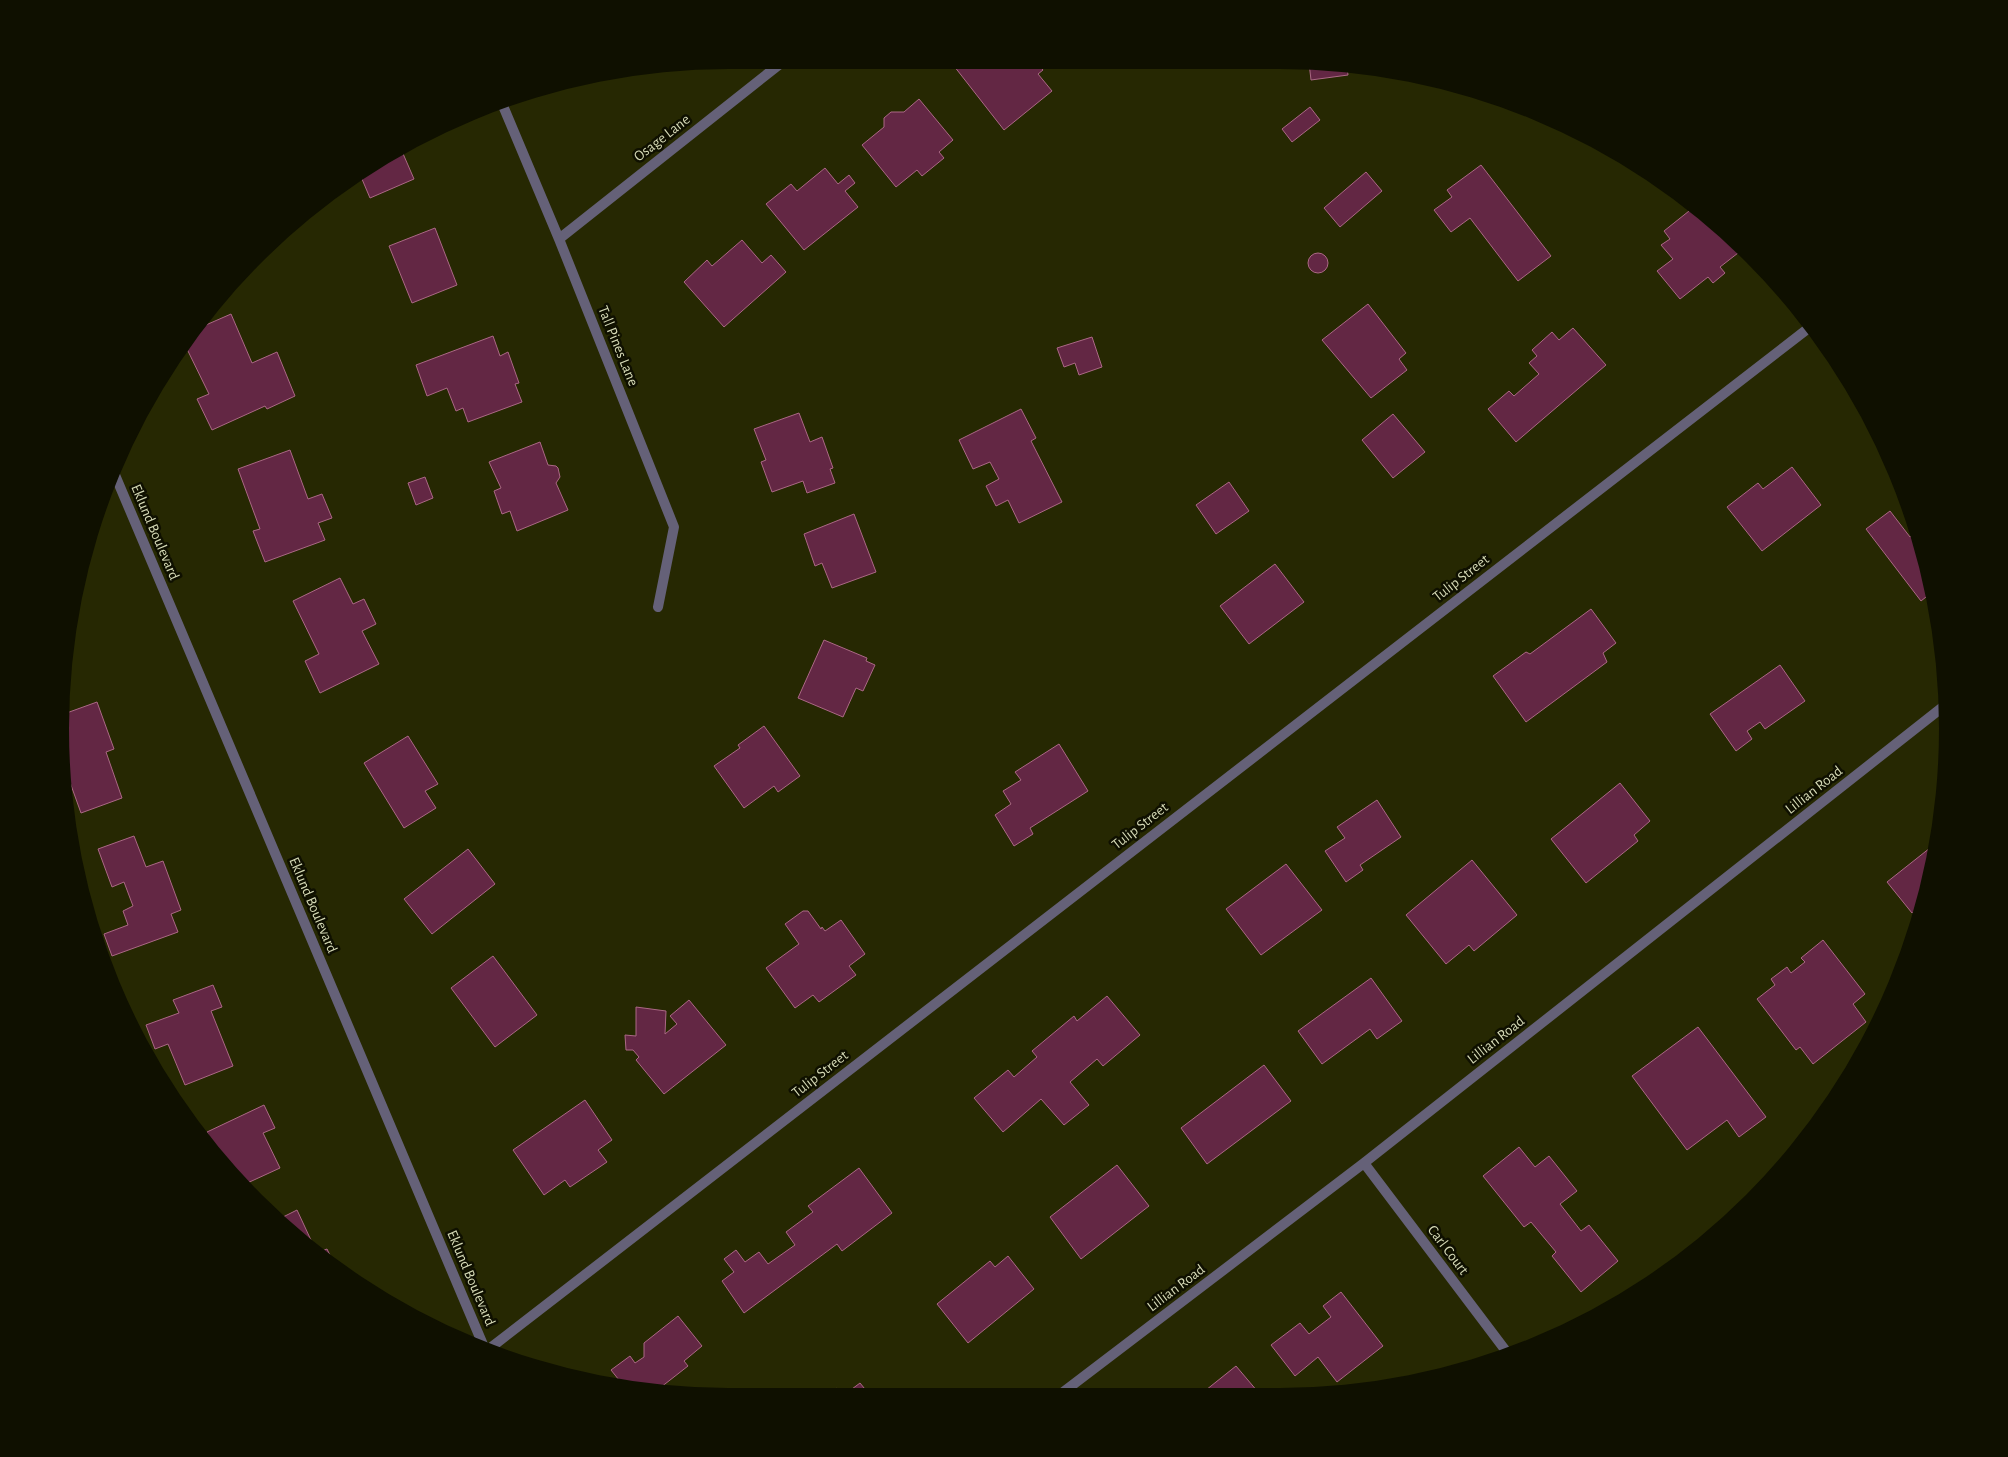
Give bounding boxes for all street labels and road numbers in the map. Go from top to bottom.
street label: Osage Lane [631,112,693,164]
street label: Tall Pines Lane [595,304,641,388]
street label: Eklund Boulevard [128,482,182,582]
street label: Tulip Street [1430,551,1492,604]
street label: Lillian Road [1783,763,1845,817]
street label: Tulip Street [1109,799,1171,852]
street label: Eklund Boulevard [286,855,340,955]
street label: Lillian Road [1465,1013,1527,1067]
street label: Tulip Street [789,1047,851,1100]
street label: Carl Court [1425,1222,1471,1278]
street label: Eklund Boulevard [444,1228,498,1328]
street label: Lillian Road [1144,1261,1208,1314]

